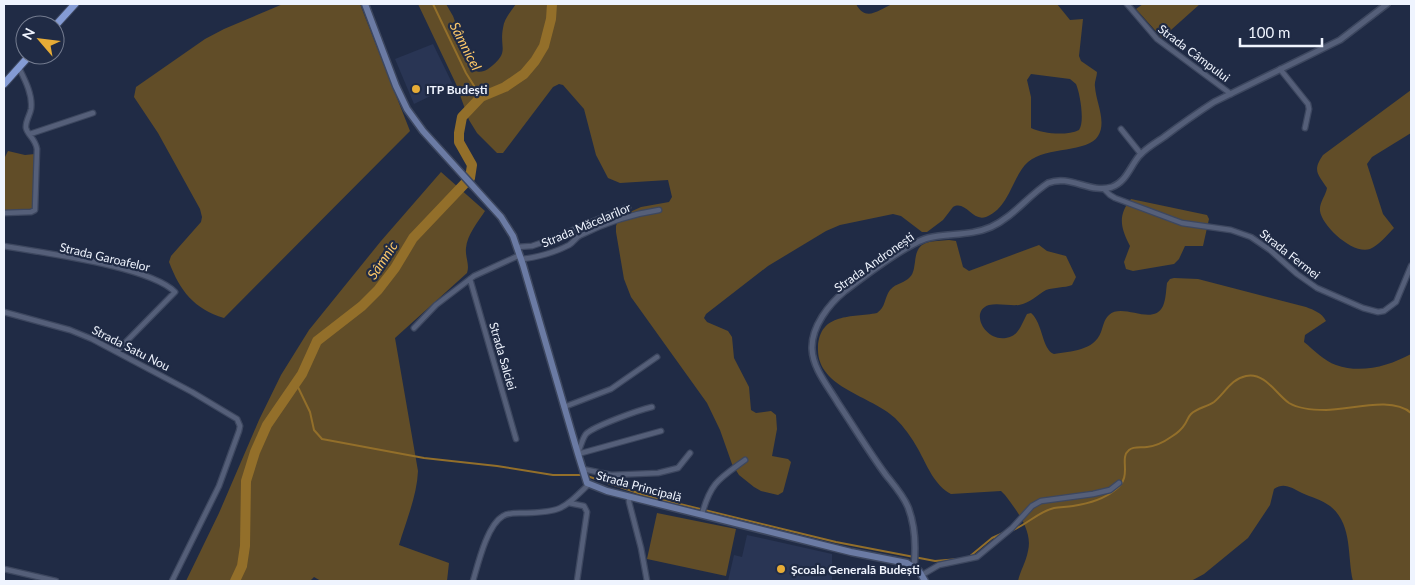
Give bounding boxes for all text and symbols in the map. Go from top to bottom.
north arrow [15,15,65,65]
scale bar [1240,15,1322,47]
water label: Sâmnicel [447,19,485,73]
street label: Strada Câmpului [1155,21,1233,85]
text: 100 m [1248,23,1290,41]
text: N [18,25,38,42]
place label: ITP Budești [426,82,488,97]
marker: ITP Budești [410,83,422,95]
street label: Strada Măcelarilor [539,199,633,251]
street label: Strada Fermei [1257,226,1323,282]
street label: Strada Andronești [831,229,917,295]
water label: Sâmnic [363,237,401,282]
street label: Strada Garoafelor [58,239,152,275]
street label: Strada Salciei [486,320,520,392]
street label: Strada Satu Nou [90,322,172,374]
street label: Strada Principală [595,467,683,505]
place label: Școala Generală Budești [791,562,920,577]
marker: Școala Generală Budești [775,563,787,575]

